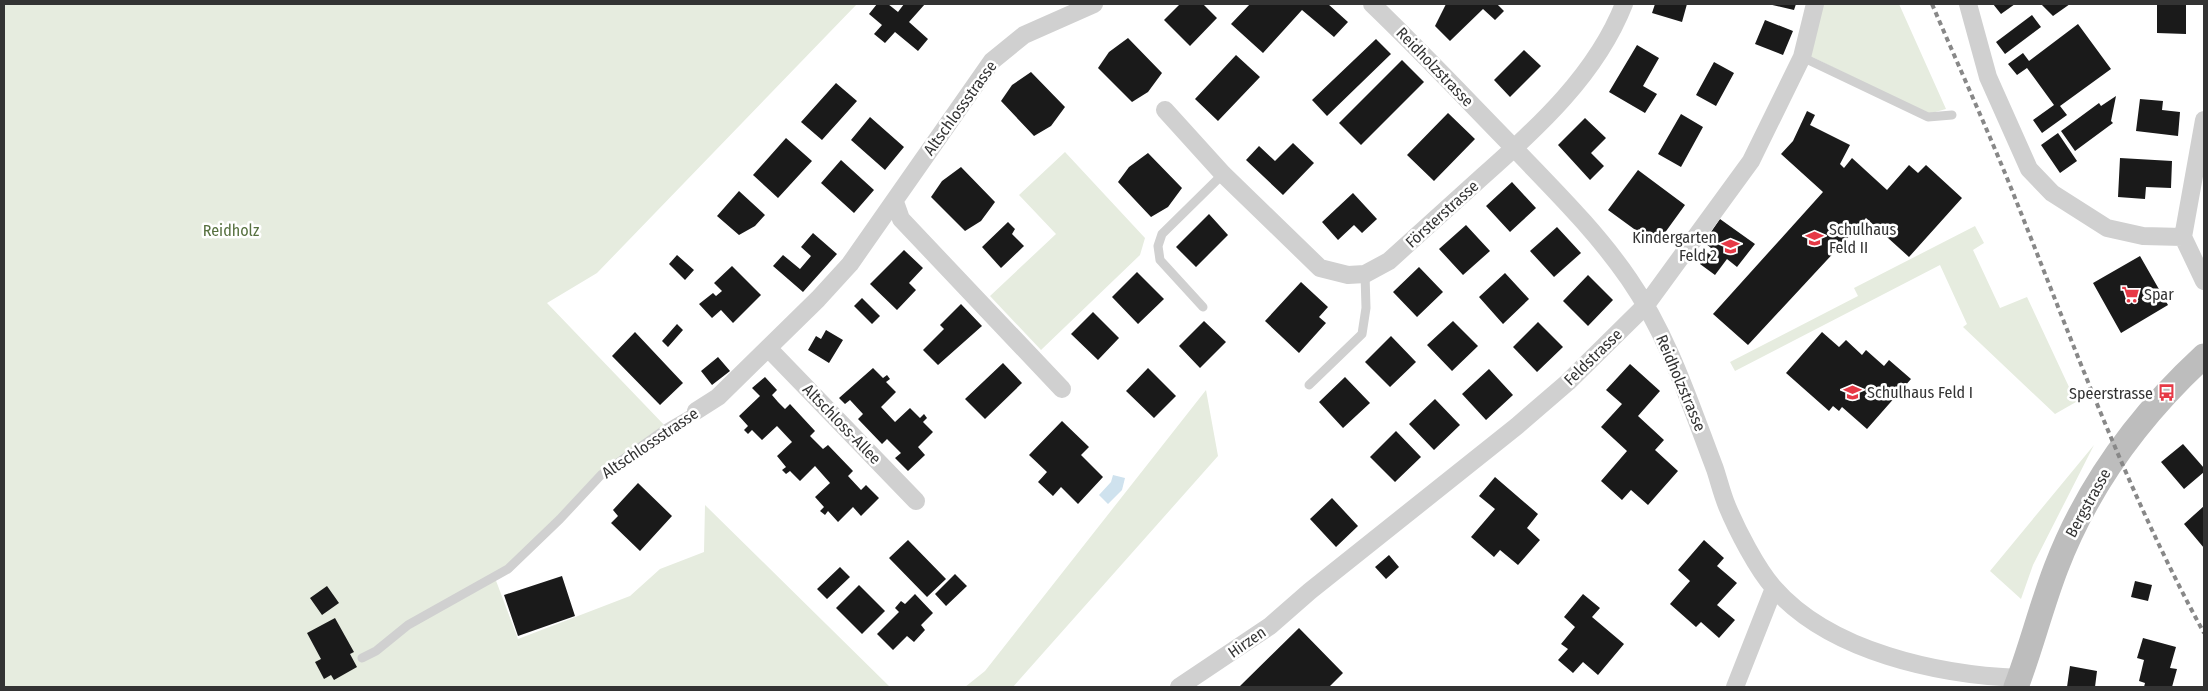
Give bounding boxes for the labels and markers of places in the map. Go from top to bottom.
place label: Schulhaus Feld II [1829,220,1896,257]
place label: Kindergarten Feld 2 [1632,228,1717,265]
school or university icon: Schulhaus Feld II [1805,228,1825,248]
school or university icon: Kindergarten Feld 2 [1721,236,1741,256]
supermarket icon: Spar [2120,284,2140,304]
place label: Spar [2144,285,2174,304]
school or university icon: Schulhaus Feld I [1843,382,1863,402]
place label: Schulhaus Feld I [1867,383,1973,402]
bus stop icon: Speerstrasse [2157,383,2177,403]
place label: Speerstrasse [2069,384,2153,403]

